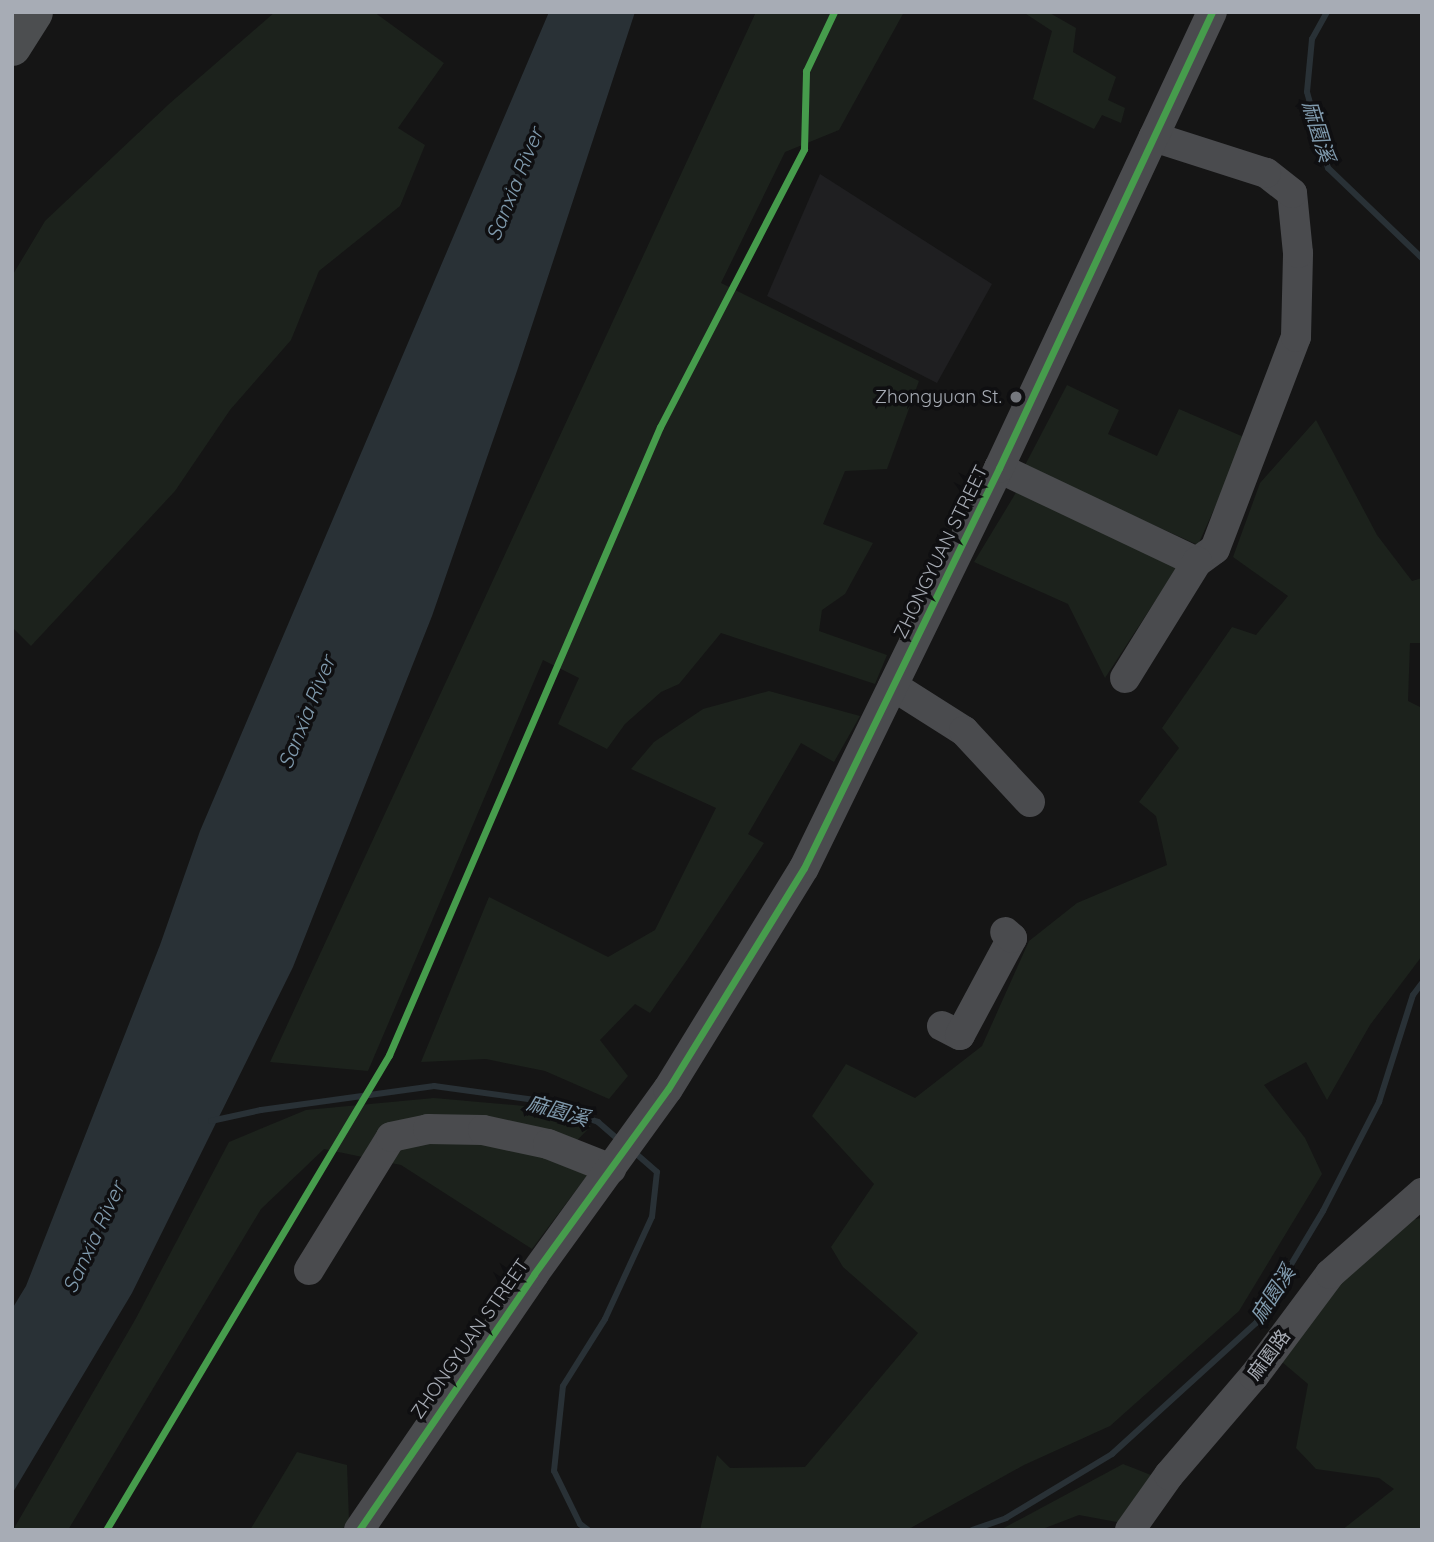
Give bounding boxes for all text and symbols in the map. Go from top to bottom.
water label: 麻園溪 [1298,97,1340,165]
water label: Sanxia River [480,124,548,244]
place label: Zhongyuan St. [875,386,1002,408]
marker: Zhongyuan St. [1008,389,1024,405]
street label: ZHONGYUAN STREET [889,462,993,642]
water label: Sanxia River [272,652,340,772]
water label: 麻園溪 [524,1089,592,1131]
water label: Sanxia River [56,1178,130,1296]
street label: ZHONGYUAN STREET [406,1255,534,1423]
water label: 麻園溪 [1244,1261,1300,1327]
street label: 麻園路 [1243,1325,1295,1385]

